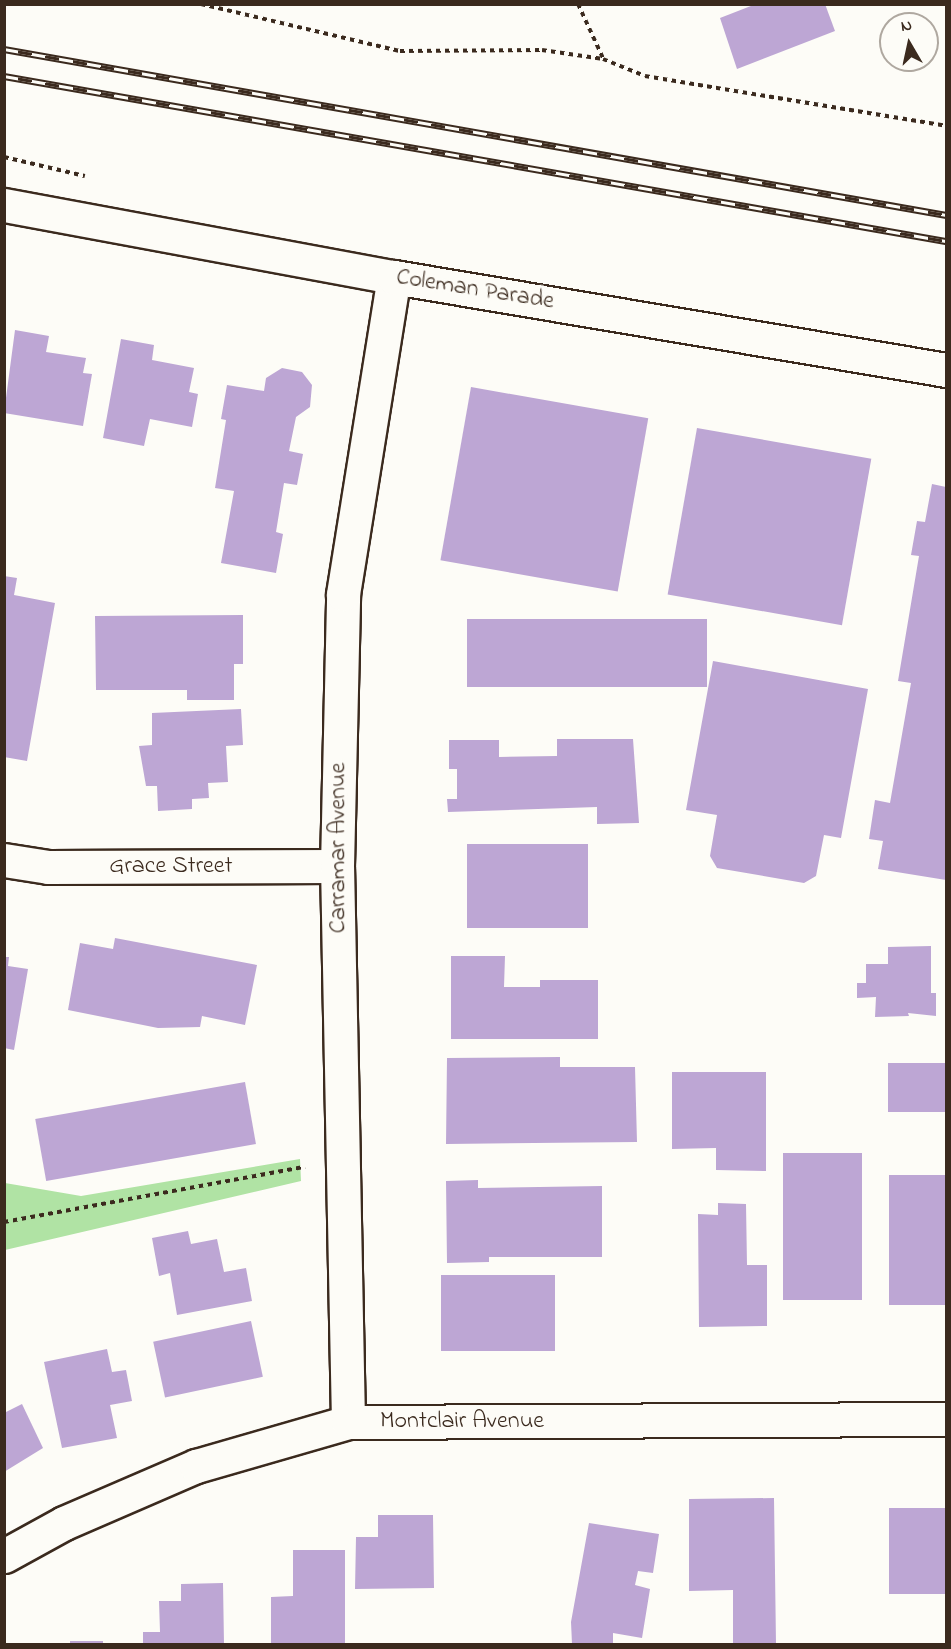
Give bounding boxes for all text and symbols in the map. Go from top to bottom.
north arrow [879,12,939,72]
text: N [899,13,914,39]
street label: Coleman Parade [394,263,556,317]
street label: Carramar Avenue [325,763,353,933]
street label: Grace Street [109,853,233,881]
street label: Montclair Avenue [380,1408,544,1436]

